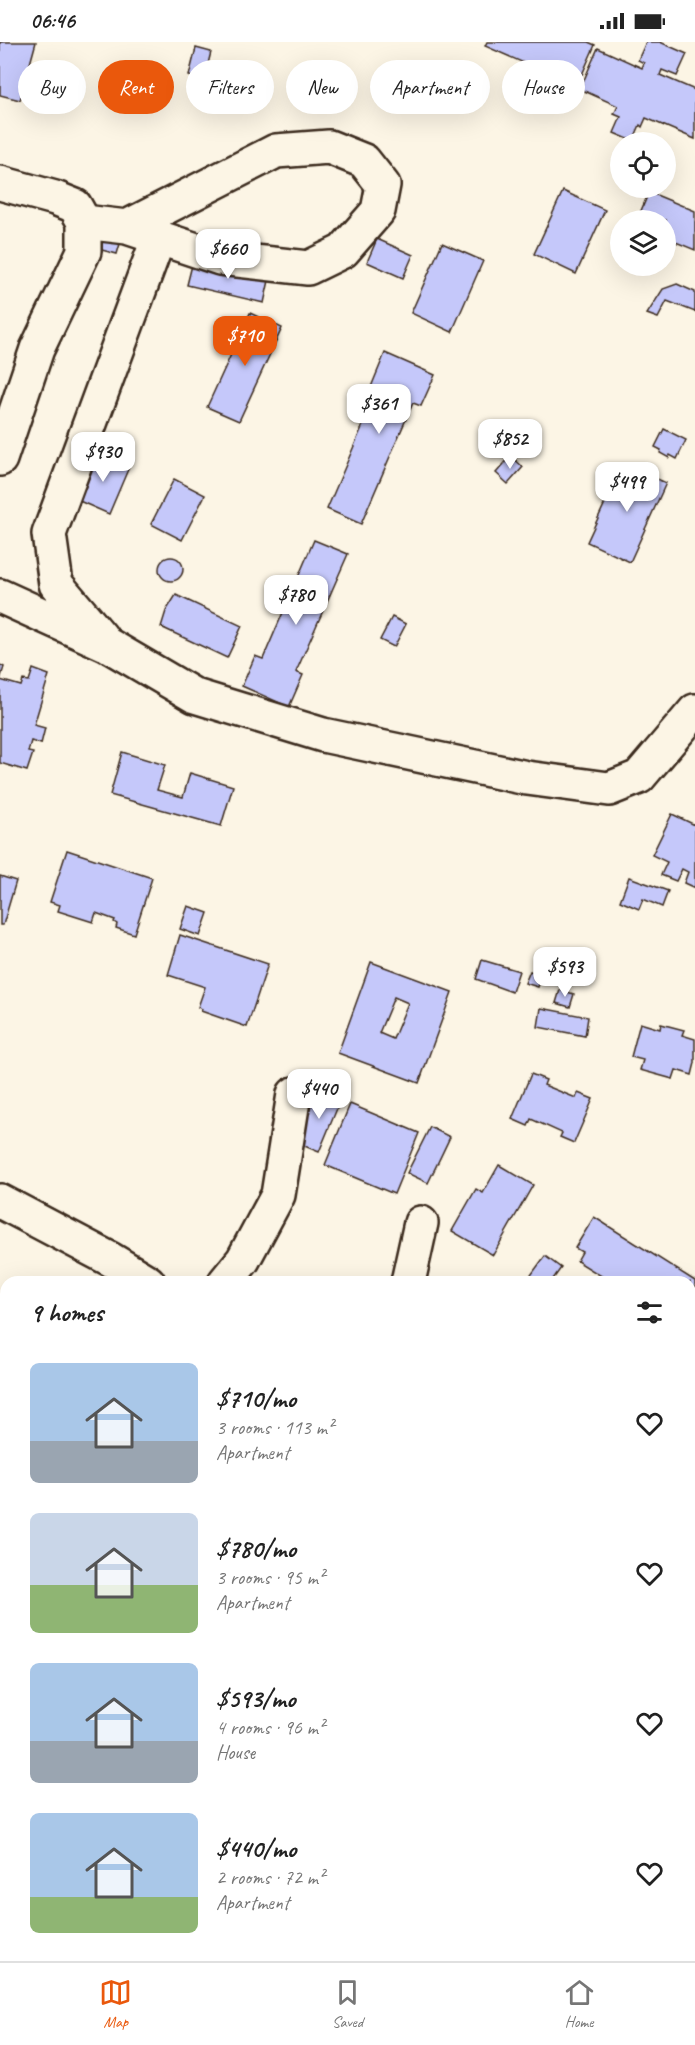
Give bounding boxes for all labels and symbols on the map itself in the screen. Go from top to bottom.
pin: $660 [192,229,264,280]
pin: $710 [209,316,281,367]
pin: $361 [343,384,415,435]
pin: $852 [474,419,546,470]
pin: $930 [67,432,139,483]
pin: $499 [591,462,663,513]
pin: $780 [260,575,332,626]
pin: $593 [529,947,601,998]
pin: $440 [283,1069,355,1120]

